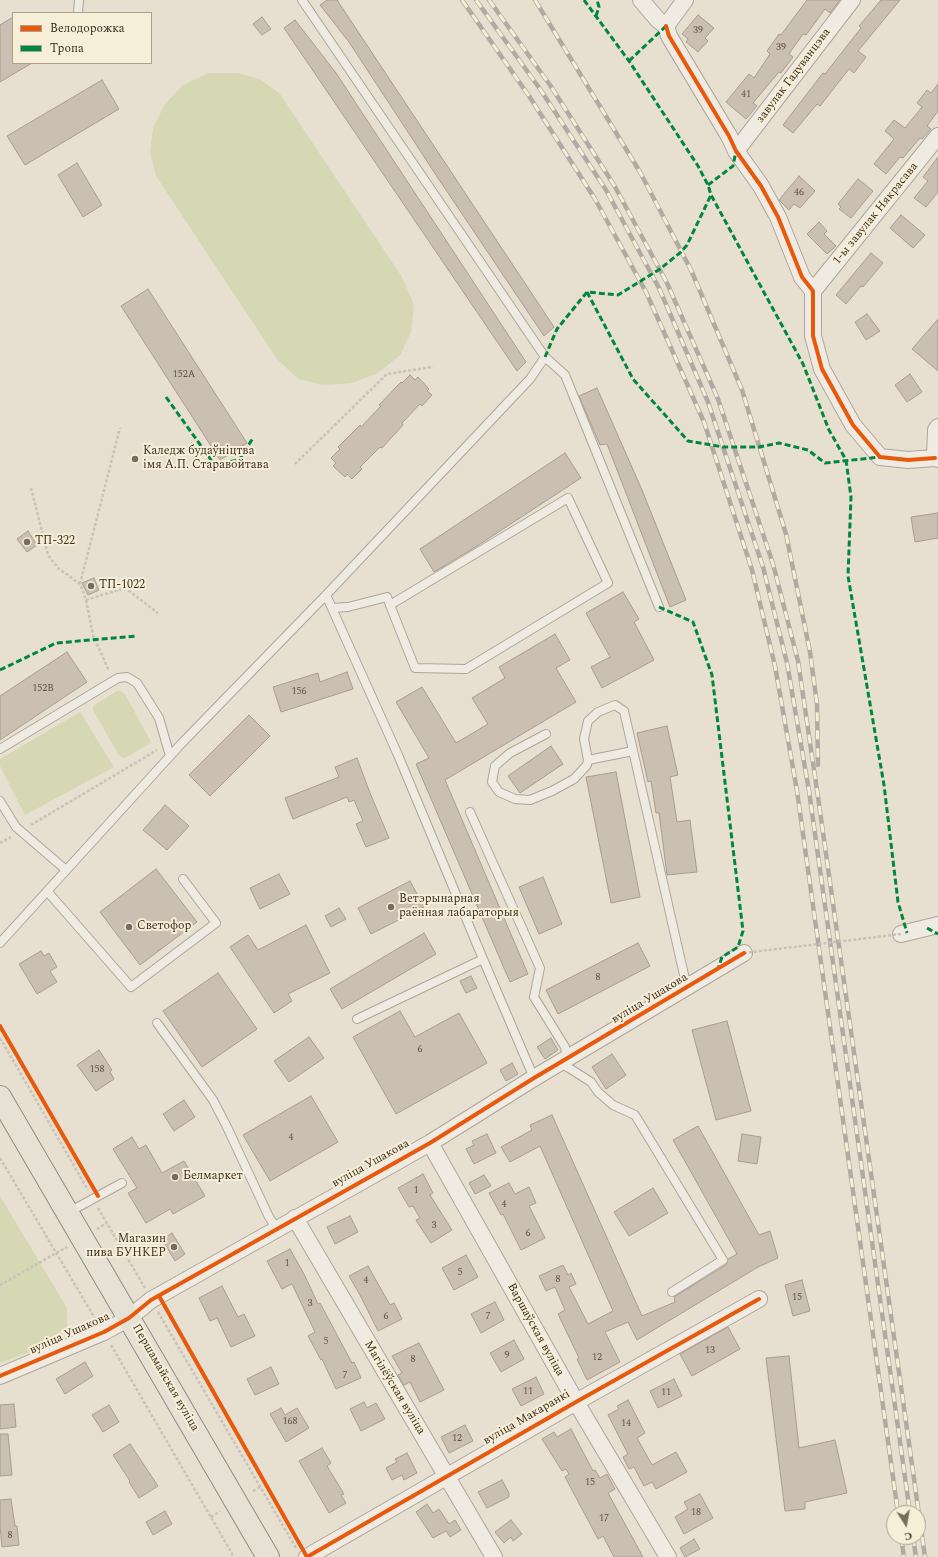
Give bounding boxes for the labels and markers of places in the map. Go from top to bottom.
place label: Каледж будаўніцтва імя А.П. Старавойтава [143,445,269,473]
marker: Каледж будаўніцтва імя А.П. Старавойтава [130,454,140,464]
place label: ТП-322 [35,535,75,549]
marker: ТП-322 [22,537,32,547]
place label: ТП-1022 [99,579,145,593]
marker: ТП-1022 [86,581,96,591]
place label: Ветэрынарная раённая лабараторыя [399,893,519,921]
marker: Ветэрынарная раённая лабараторыя [386,902,396,912]
place label: Светофор [137,920,191,934]
marker: Светофор [124,922,134,932]
place label: Белмаркет [183,1170,243,1184]
marker: Белмаркет [170,1172,180,1182]
place label: Магазин пива БУНКЕР [86,1233,166,1261]
marker: Магазин пива БУНКЕР [169,1242,179,1252]

